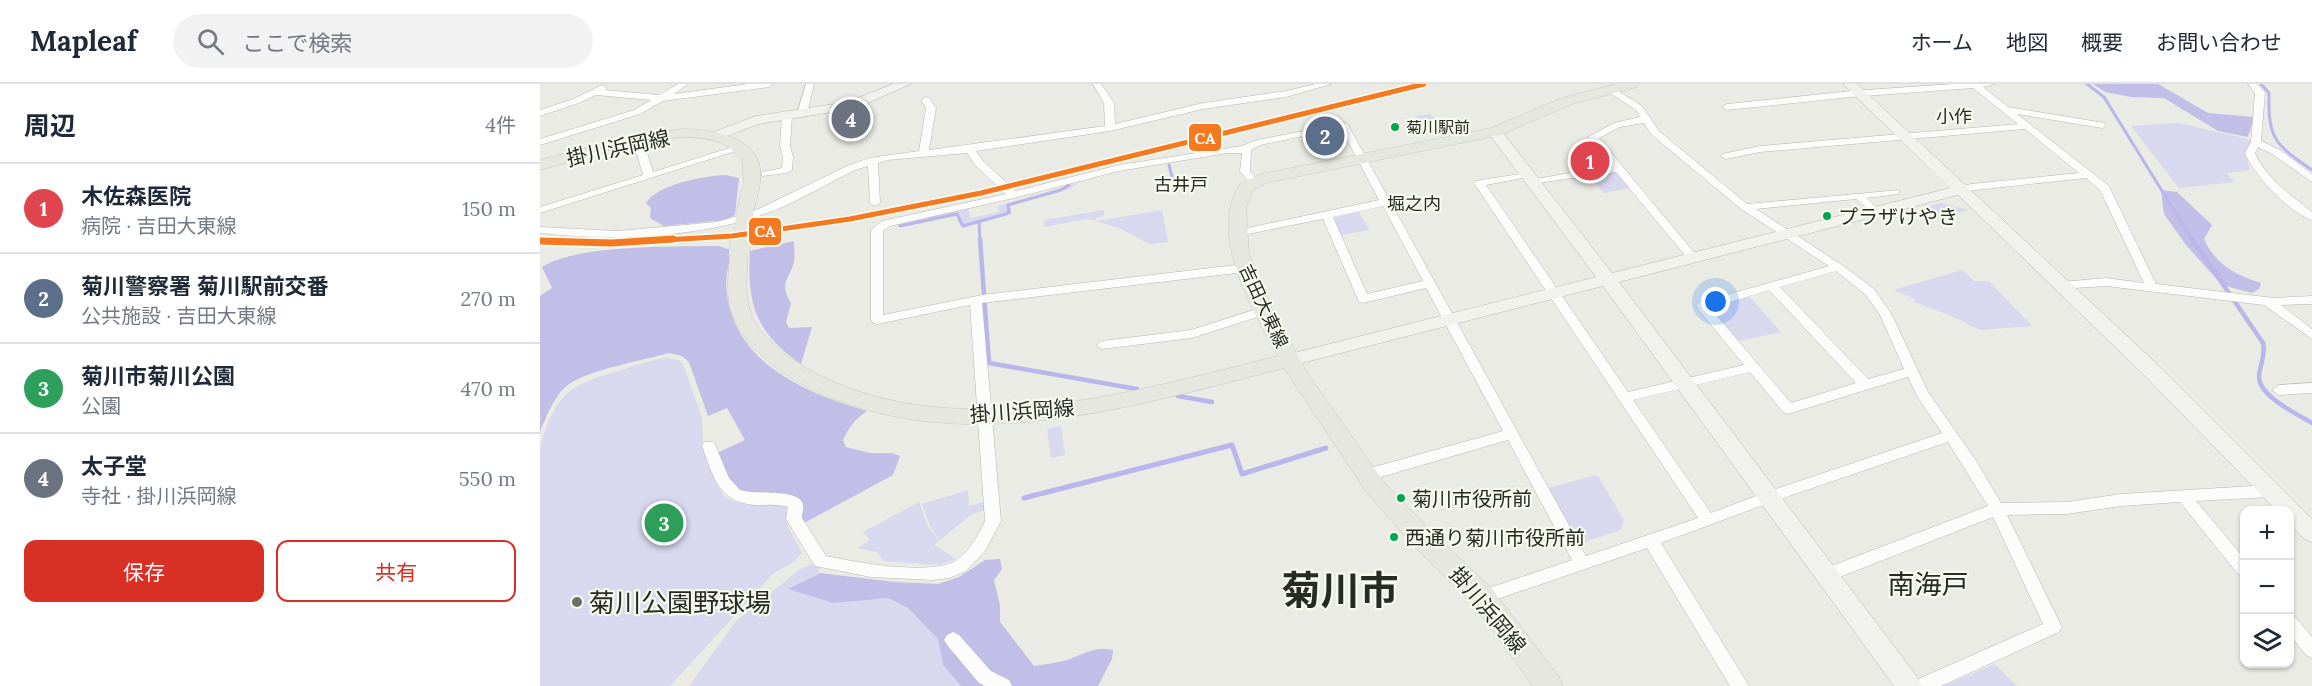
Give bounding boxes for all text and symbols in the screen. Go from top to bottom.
search box [173,14,593,68]
text: Mapleaf [30,23,137,59]
icon: search [194,25,227,58]
text: ここで検索 [242,29,352,57]
text: ホーム [1911,29,1973,56]
text: 地図 [2006,29,2048,56]
text: 概要 [2081,29,2123,56]
text: お問い合わせ [2156,29,2282,56]
pin: 4 [832,96,870,141]
district label: 小作 [1936,105,1972,128]
text: 周辺 [24,109,76,142]
text: 4件 [485,112,516,137]
pin: 2 [1306,113,1344,158]
place label: 菊川駅前 [1406,117,1470,137]
marker: 菊川駅前 [1389,121,1401,133]
line badge: CA [1188,123,1222,152]
street label: 掛川浜岡線 [564,124,672,172]
text: CA [1194,128,1216,148]
pin: 1 [1570,138,1610,184]
district label: 古井戸 [1154,173,1208,196]
text: 木佐森医院 [81,182,191,210]
district label: 堀之内 [1387,192,1441,215]
text: 1 [39,196,48,221]
text: 150 m [462,196,516,221]
place label: プラザけやき [1838,204,1958,229]
marker: プラザけやき [1821,210,1833,222]
text: 病院 · 吉田大東線 [81,213,237,238]
line badge: CA [748,217,782,246]
text: CA [754,221,776,241]
street label: 吉田大東線 [1235,260,1293,352]
text: 菊川警察署 菊川駅前交番 [81,272,329,300]
text: 2 [38,286,49,311]
text: 270 m [460,286,516,311]
your location [1701,287,1730,316]
text: 公共施設 · 吉田大東線 [81,303,277,328]
text: 菊川市菊川公園 [81,362,235,390]
text: 3 [38,376,49,401]
text: 470 m [460,376,516,401]
text: 公園 [81,393,121,418]
street label: 掛川浜岡線 [969,394,1075,428]
text: 太子堂 [81,452,147,480]
text: 4 [38,466,49,491]
text: 550 m [459,466,516,491]
text: 寺社 · 掛川浜岡線 [81,483,237,508]
place label: 菊川市役所前 [1412,486,1532,511]
marker: 菊川市役所前 [1395,492,1407,504]
pin: 3 [644,500,684,546]
map controls [2240,506,2294,668]
button: + [2240,506,2294,560]
place label: 西通り菊川市役所前 [1405,525,1585,550]
marker: 西通り菊川市役所前 [1388,531,1400,543]
button: 保存 [24,540,264,602]
button: 共有 [276,540,516,602]
button: − [2240,560,2294,614]
street label: 掛川浜岡線 [1444,561,1532,659]
district label: 菊川市 [1281,565,1399,615]
district label: 南海戸 [1888,567,1969,601]
place label: 菊川公園野球場 [589,586,771,619]
marker: 菊川公園野球場 [570,595,584,609]
button: layers [2240,614,2294,668]

